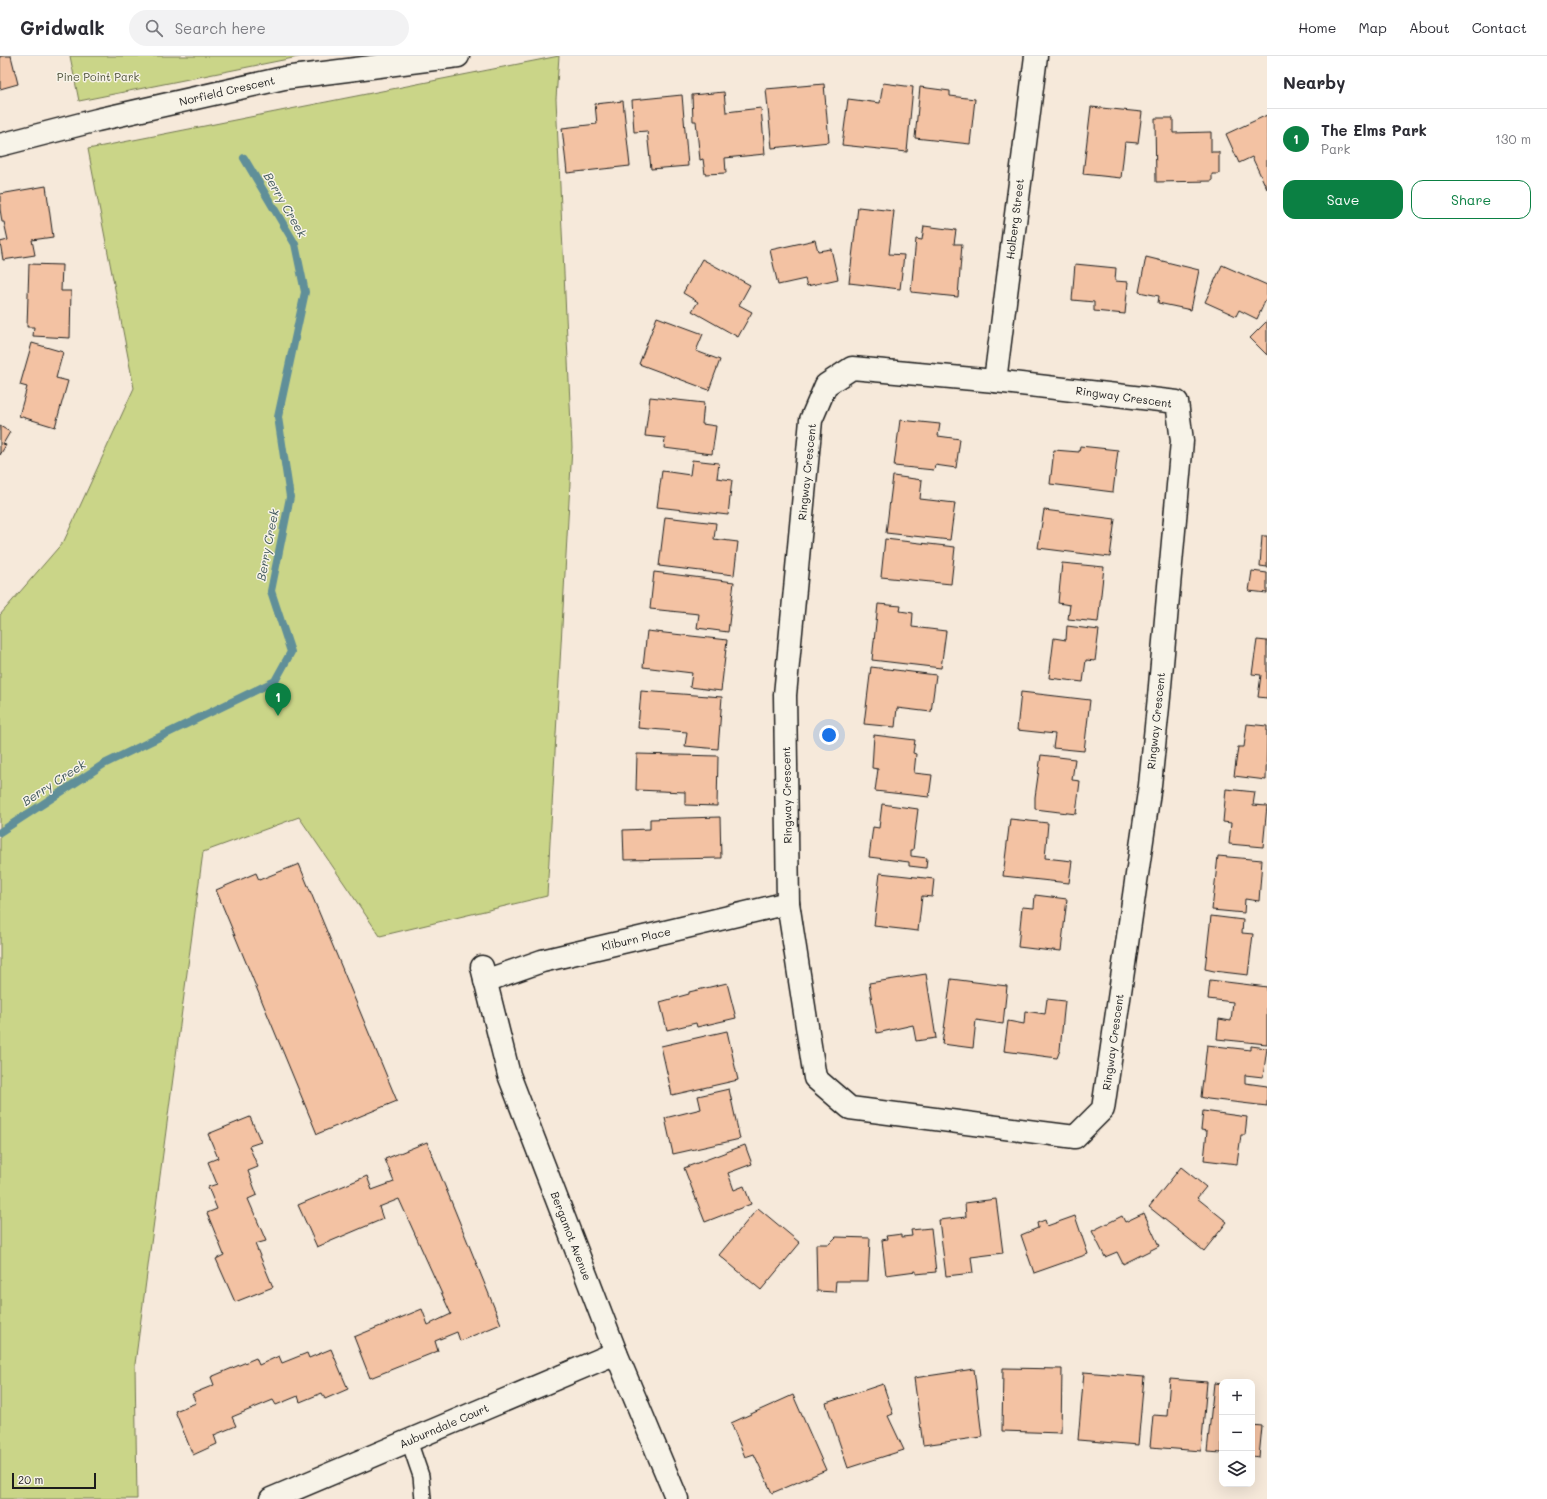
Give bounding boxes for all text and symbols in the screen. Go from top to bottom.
search box [129,10,409,46]
text: Gridwalk [20,15,105,40]
icon: search [143,17,165,39]
text: Search here [175,18,266,38]
text: Home [1298,18,1336,37]
text: Map [1358,18,1387,37]
text: About [1409,18,1450,37]
text: Contact [1472,18,1527,37]
park label: Pine Point Park [57,69,139,84]
text: Nearby [1283,71,1345,93]
street label: Norfield Crescent [178,72,276,109]
text: The Elms Park [1321,120,1427,140]
text: 1 [1293,130,1299,147]
text: 130 m [1495,130,1531,147]
text: Park [1321,140,1350,157]
water label: Berry Creek [261,169,311,241]
street label: Holberg Street [1002,177,1027,260]
button: Save [1283,180,1403,219]
button: Share [1411,180,1531,219]
street label: Ringway Crescent [1075,382,1173,411]
street label: Ringway Crescent [794,423,819,521]
water label: Berry Creek [252,507,282,582]
street label: Ringway Crescent [1143,672,1168,770]
pin: 1 [265,683,291,716]
your location [819,725,839,745]
street label: Ringway Crescent [778,746,795,844]
water label: Berry Creek [19,755,89,809]
street label: Kliburn Place [600,923,672,954]
street label: Ringway Crescent [1098,993,1127,1091]
street label: Bergamot Avenue [548,1189,595,1283]
map controls [1219,1379,1255,1487]
button: + [1219,1379,1255,1415]
street label: Auburndale Court [397,1400,491,1451]
button: − [1219,1415,1255,1451]
button: layers [1219,1451,1255,1487]
scale bar [12,1471,96,1490]
text: 20 m [18,1472,43,1487]

